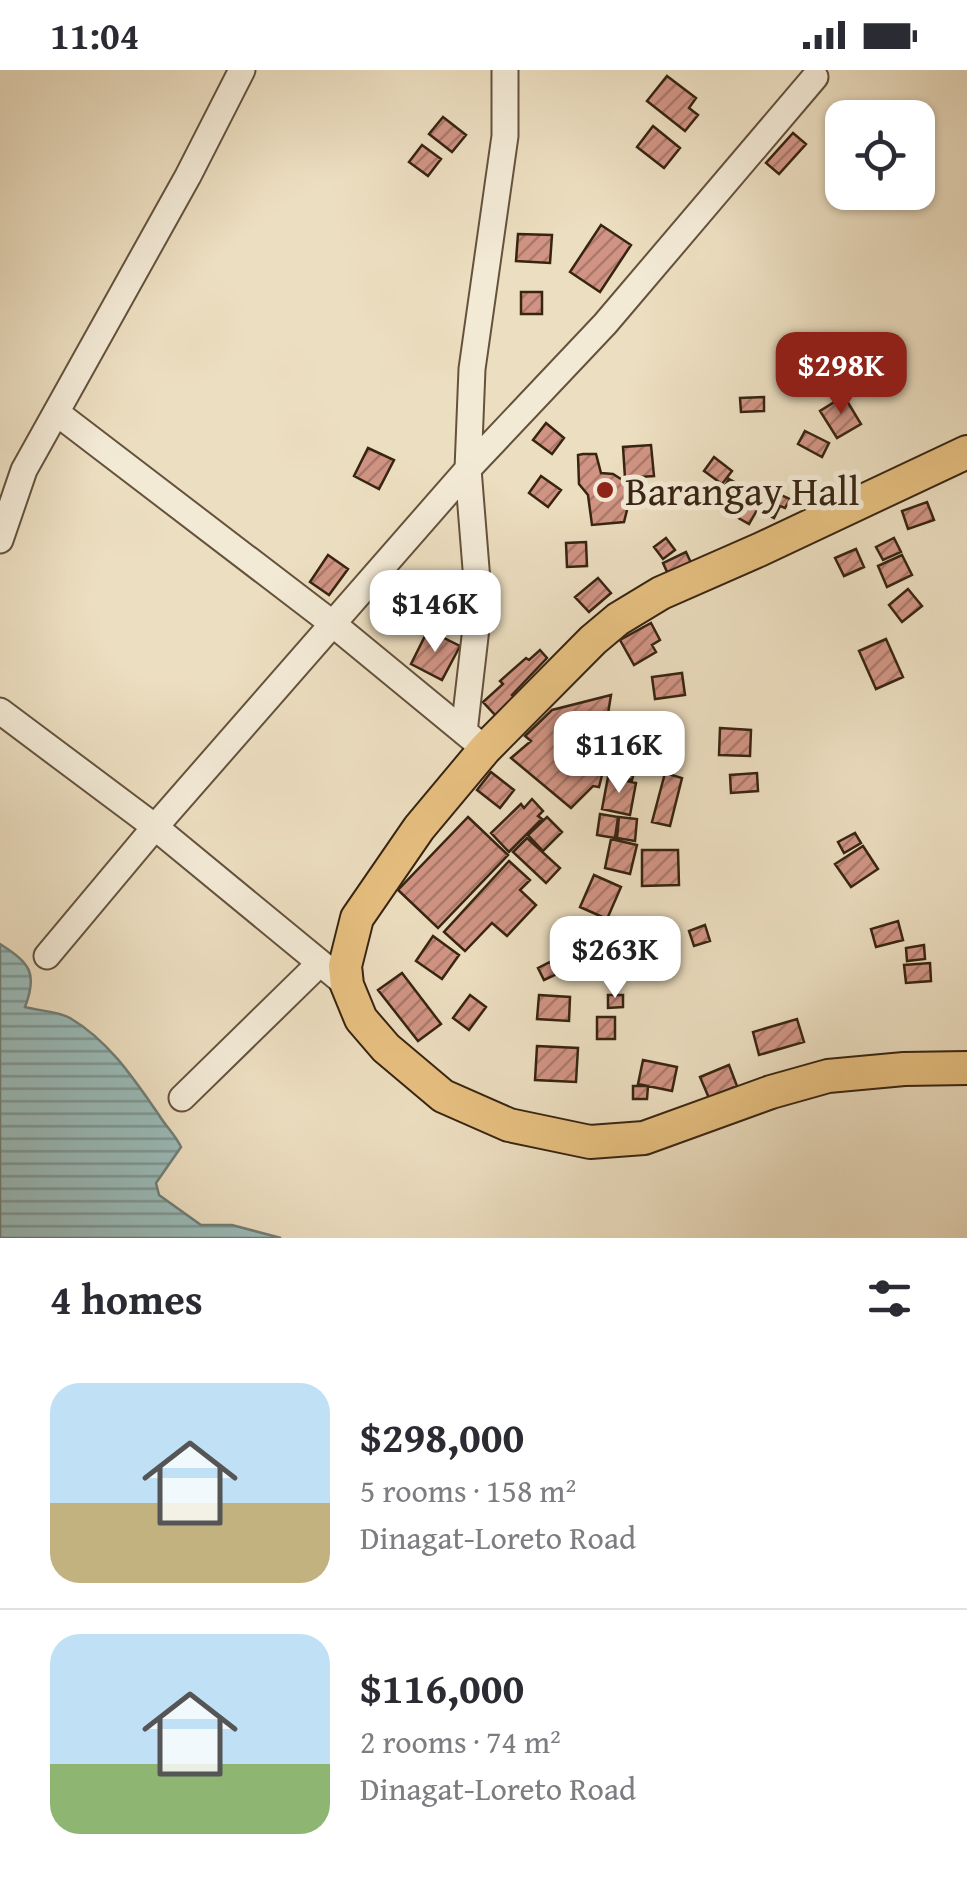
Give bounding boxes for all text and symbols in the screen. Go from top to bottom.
text: 11:04 [50,7,140,63]
map controls [825,100,935,210]
button: locate [825,100,935,210]
pin: $298K [771,332,911,417]
text: $298K [798,341,884,388]
place label: Barangay Hall [625,461,860,520]
marker: Barangay Hall [594,479,616,501]
pin: $146K [365,570,505,655]
text: $146K [392,579,478,626]
pin: $116K [549,711,689,796]
text: $116K [576,720,662,767]
pin: $263K [545,916,685,1001]
text: $263K [572,925,658,972]
text: 4 homes [50,1268,203,1329]
icon: filters [862,1271,917,1326]
text: $298,000 [360,1406,524,1467]
icon: home [130,1423,250,1543]
text: 5 rooms · 158 m² [360,1467,576,1514]
text: Dinagat-Loreto Road [360,1514,636,1561]
text: $116,000 [360,1657,524,1718]
icon: home [130,1674,250,1794]
text: 2 rooms · 74 m² [360,1718,561,1765]
text: Dinagat-Loreto Road [360,1765,636,1812]

